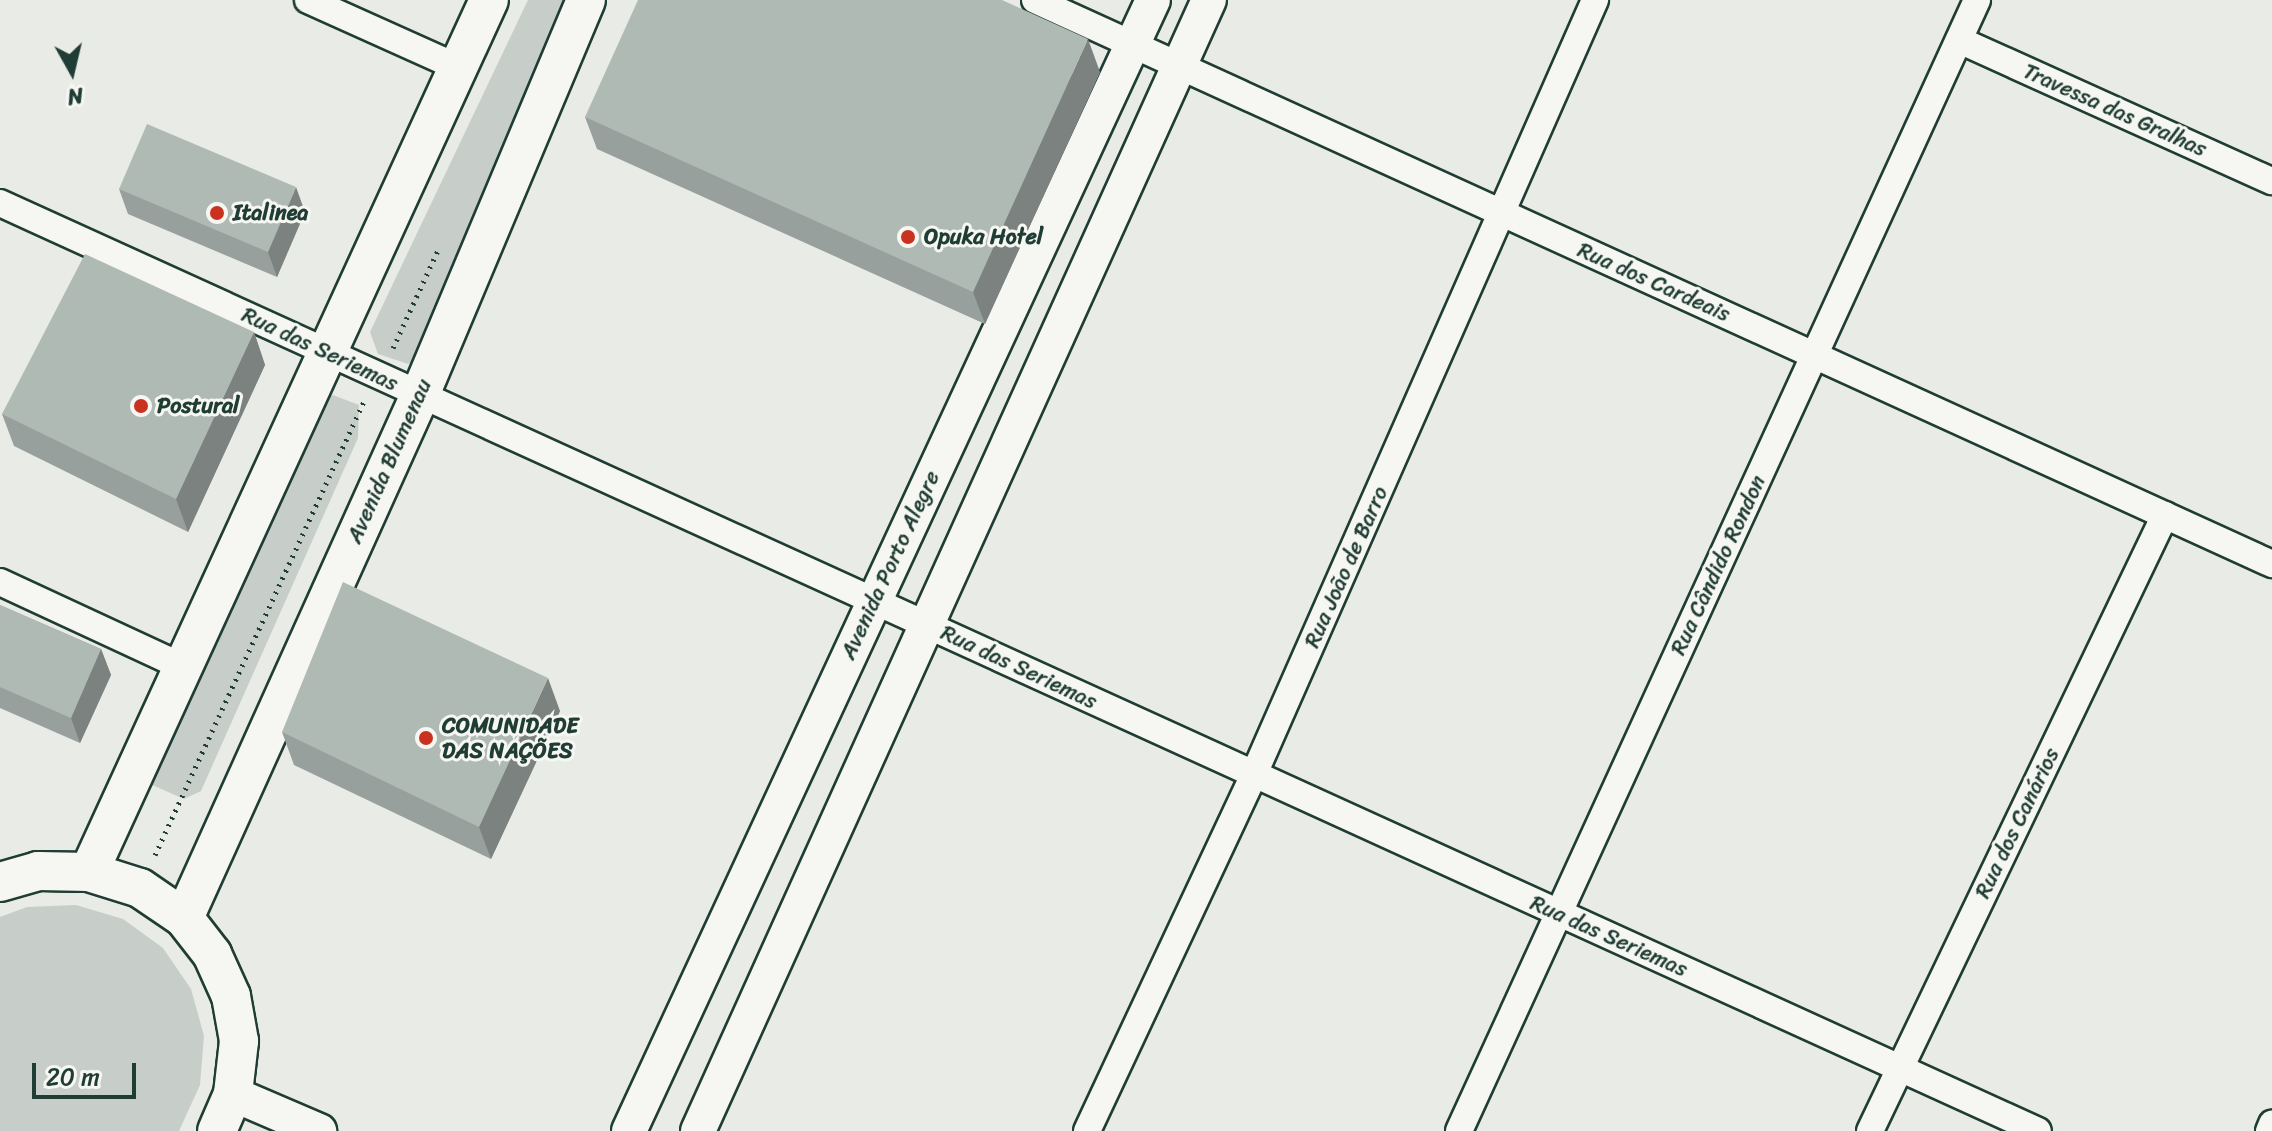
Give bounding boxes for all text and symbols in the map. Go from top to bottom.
north arrow [32,32,112,112]
street label: Travessa das Gralhas [2019,57,2211,163]
text: N [65,76,86,117]
place label: Italinea [233,200,308,226]
marker: Italinea [208,204,226,222]
place label: Opuka Hotel [924,224,1044,250]
marker: Opuka Hotel [899,228,917,246]
street label: Rua dos Cardeais [1574,237,1734,327]
street label: Rua das Seriemas [238,302,402,396]
street label: Avenida Blumenau [341,375,437,547]
place label: Postural [157,393,239,419]
marker: Postural [132,397,150,415]
street label: Avenida Porto Alegre [835,466,945,664]
street label: Rua Cândido Rondon [1665,471,1771,659]
street label: Rua João de Barro [1299,482,1393,652]
street label: Rua das Seriemas [937,620,1101,714]
place label: COMUNIDADE DAS NAÇÕES [442,712,578,764]
marker: COMUNIDADE DAS NAÇÕES [417,729,435,747]
street label: Rua dos Canários [1969,744,2065,902]
street label: Rua das Seriemas [1527,890,1691,982]
scale bar [36,1047,140,1097]
text: 20 m [46,1056,100,1098]

